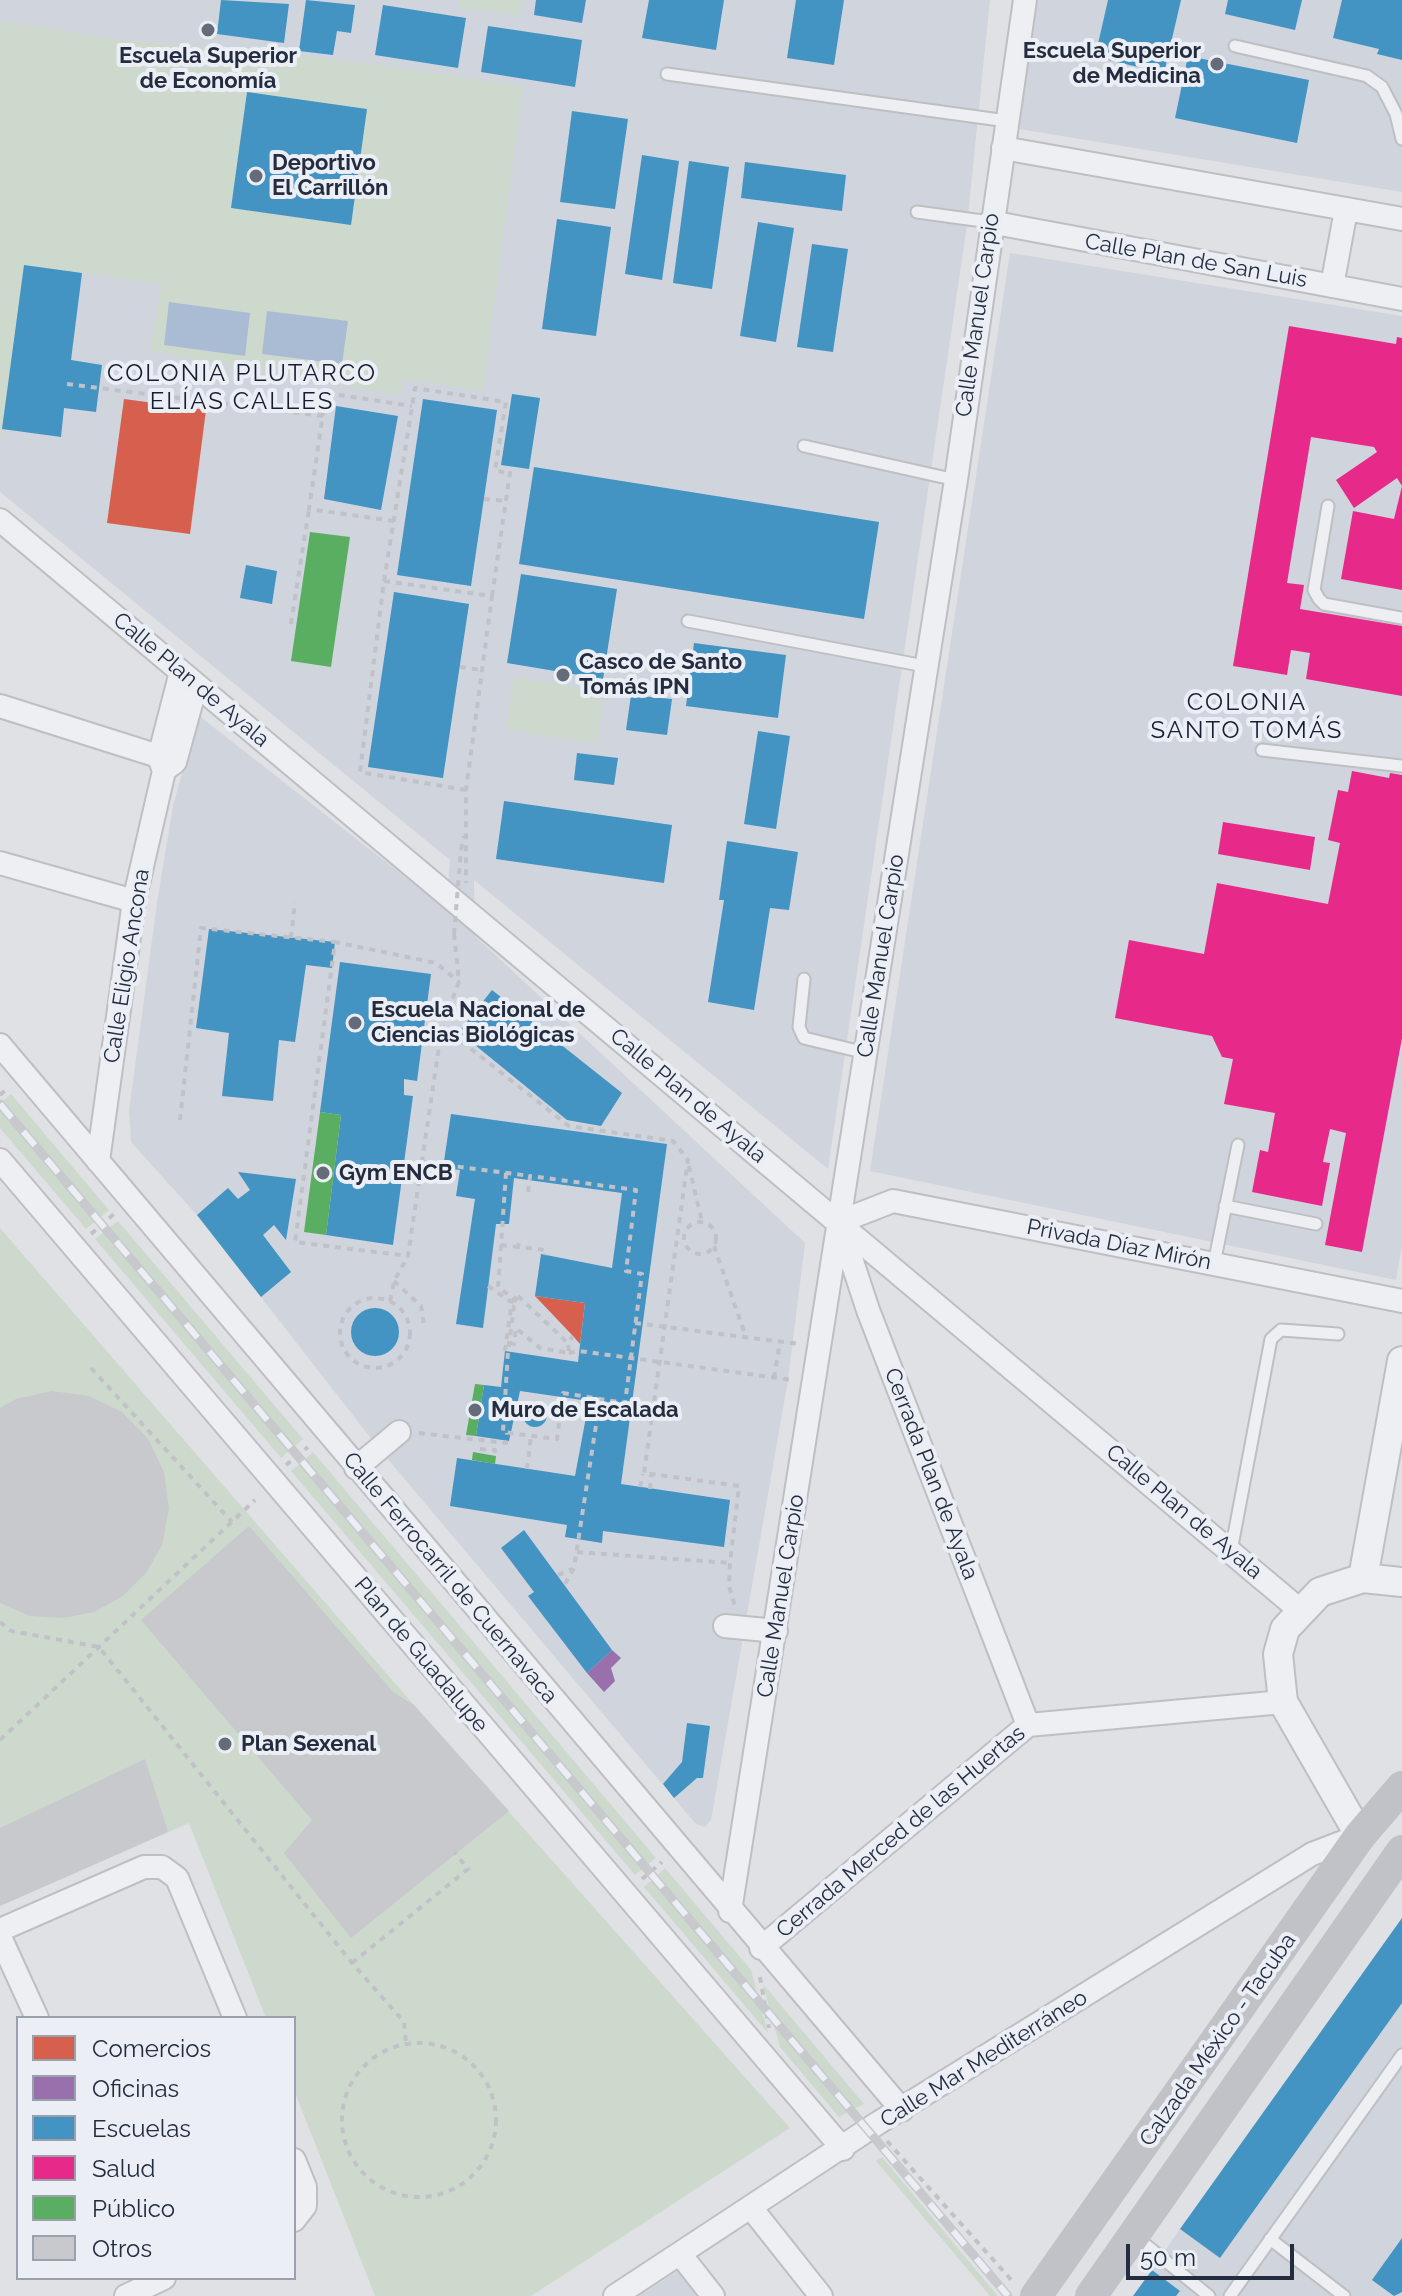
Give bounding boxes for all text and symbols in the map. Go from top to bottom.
marker: Escuela Superior de Economía [199,21,217,39]
place label: Escuela Superior de Medicina [1023,38,1201,90]
place label: Escuela Superior de Economía [119,43,297,94]
marker: Escuela Superior de Medicina [1208,55,1226,73]
place label: Deportivo El Carrillón [272,150,388,202]
marker: Deportivo El Carrillón [247,167,265,185]
street label: Calle Manuel Carpio [951,211,1005,419]
street label: Calle Plan de San Luis [1083,228,1309,294]
district label: COLONIA PLUTARCO ELÍAS CALLES [107,360,377,416]
street label: Calle Plan de Ayala [108,607,274,753]
place label: Casco de Santo Tomás IPN [579,649,742,700]
marker: Casco de Santo Tomás IPN [554,666,572,684]
district label: COLONIA SANTO TOMÁS [1151,689,1343,745]
street label: Calle Manuel Carpio [852,852,910,1060]
street label: Calle Eligio Ancona [99,867,155,1065]
place label: Escuela Nacional de Ciencias Biológicas [371,997,585,1048]
marker: Escuela Nacional de Ciencias Biológicas [346,1014,364,1032]
street label: Calle Plan de Ayala [605,1023,771,1169]
place label: Gym ENCB [339,1160,453,1186]
marker: Gym ENCB [314,1164,332,1182]
street label: Privada Díaz Mirón [1025,1214,1213,1276]
street label: Cerrada Plan de Ayala [878,1364,984,1584]
place label: Muro de Escalada [491,1397,679,1423]
marker: Muro de Escalada [466,1401,484,1419]
street label: Calle Plan de Ayala [1101,1439,1267,1585]
street label: Calle Ferrocarril de Cuernavaca [337,1447,563,1709]
street label: Calle Manuel Carpio [752,1492,810,1700]
street label: Plan de Guadalupe [348,1572,494,1738]
street label: Cerrada Merced de las Huertas [771,1720,1031,1944]
place label: Plan Sexenal [241,1731,376,1757]
marker: Plan Sexenal [216,1735,234,1753]
street label: Calzada México - Tacuba [1134,1928,1302,2152]
street label: Calle Mar Mediterráneo [876,1985,1092,2133]
legend [16,2016,296,2280]
text: Comercios [92,2034,211,2063]
text: Oficinas [92,2074,179,2103]
text: Escuelas [92,2114,191,2143]
text: Salud [92,2154,155,2183]
text: Público [92,2194,175,2223]
scale bar [1130,2228,1298,2278]
text: Otros [92,2234,152,2263]
text: 50 m [1140,2243,1196,2272]

